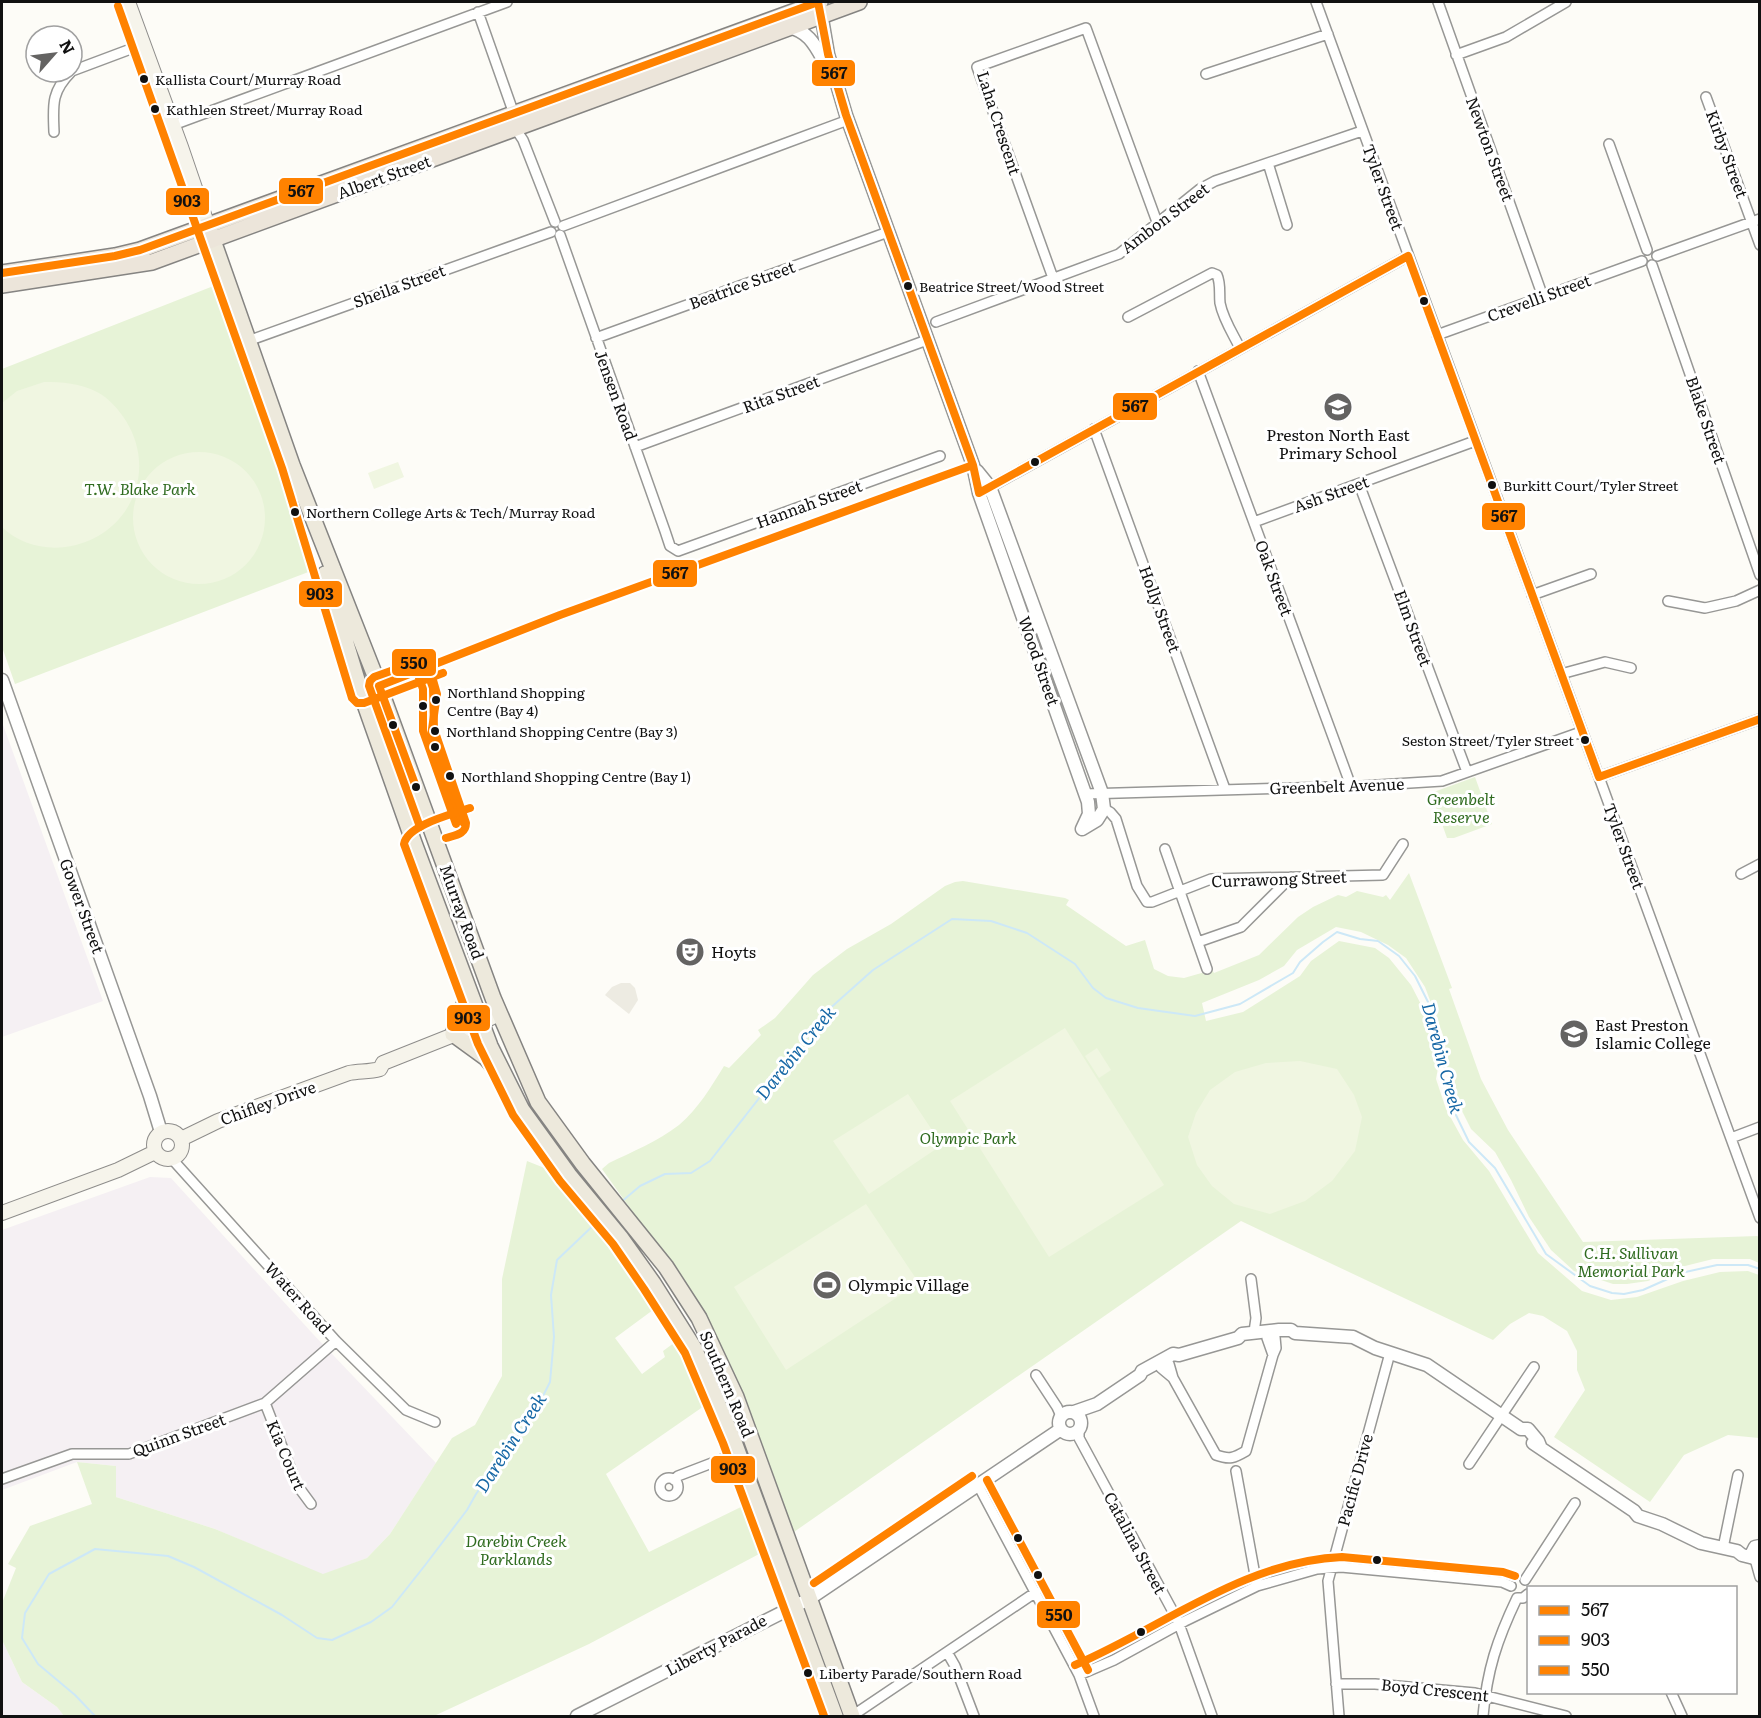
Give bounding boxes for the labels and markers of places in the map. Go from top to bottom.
place label: Kallista Court/Murray Road [155,69,342,89]
marker: Kallista Court/Murray Road [138,73,150,85]
place label: Kathleen Street/Murray Road [166,99,363,119]
marker: Kathleen Street/Murray Road [149,103,161,115]
place label: Beatrice Street/Wood Street [919,276,1105,296]
marker: Beatrice Street/Wood Street [902,280,914,292]
unlabelled marker [1418,295,1430,307]
school or university icon: Preston North East Primary School [1322,391,1354,423]
place label: Preston North East Primary School [1266,422,1410,464]
unlabelled marker [1029,456,1041,468]
place label: Burkitt Court/Tyler Street [1503,475,1679,495]
marker: Burkitt Court/Tyler Street [1486,479,1498,491]
place label: Northern College Arts & Tech/Murray Road [306,502,596,522]
marker: Northern College Arts & Tech/Murray Road [289,506,301,518]
place label: Northland Shopping Centre (Bay 4) [447,682,585,720]
marker: Northland Shopping Centre (Bay 4) [430,694,442,706]
unlabelled marker [417,700,429,712]
unlabelled marker [387,719,399,731]
place label: Northland Shopping Centre (Bay 3) [446,721,678,741]
marker: Northland Shopping Centre (Bay 3) [429,725,441,737]
place label: Seston Street/Tyler Street [1402,730,1574,750]
marker: Seston Street/Tyler Street [1579,734,1591,746]
unlabelled marker [429,741,441,753]
place label: Northland Shopping Centre (Bay 1) [461,766,691,786]
marker: Northland Shopping Centre (Bay 1) [444,770,456,782]
unlabelled marker [410,781,422,793]
theatre icon: Hoyts [674,936,706,968]
place label: Hoyts [711,939,756,963]
place label: East Preston Islamic College [1595,1012,1711,1054]
school or university icon: East Preston Islamic College [1558,1018,1590,1050]
sports icon: Olympic Village [811,1269,843,1301]
place label: Olympic Village [848,1272,969,1296]
unlabelled marker [1012,1532,1024,1544]
unlabelled marker [1371,1554,1383,1566]
unlabelled marker [1032,1569,1044,1581]
unlabelled marker [1135,1626,1147,1638]
place label: Liberty Parade/Southern Road [819,1663,1022,1683]
marker: Liberty Parade/Southern Road [802,1667,814,1679]

